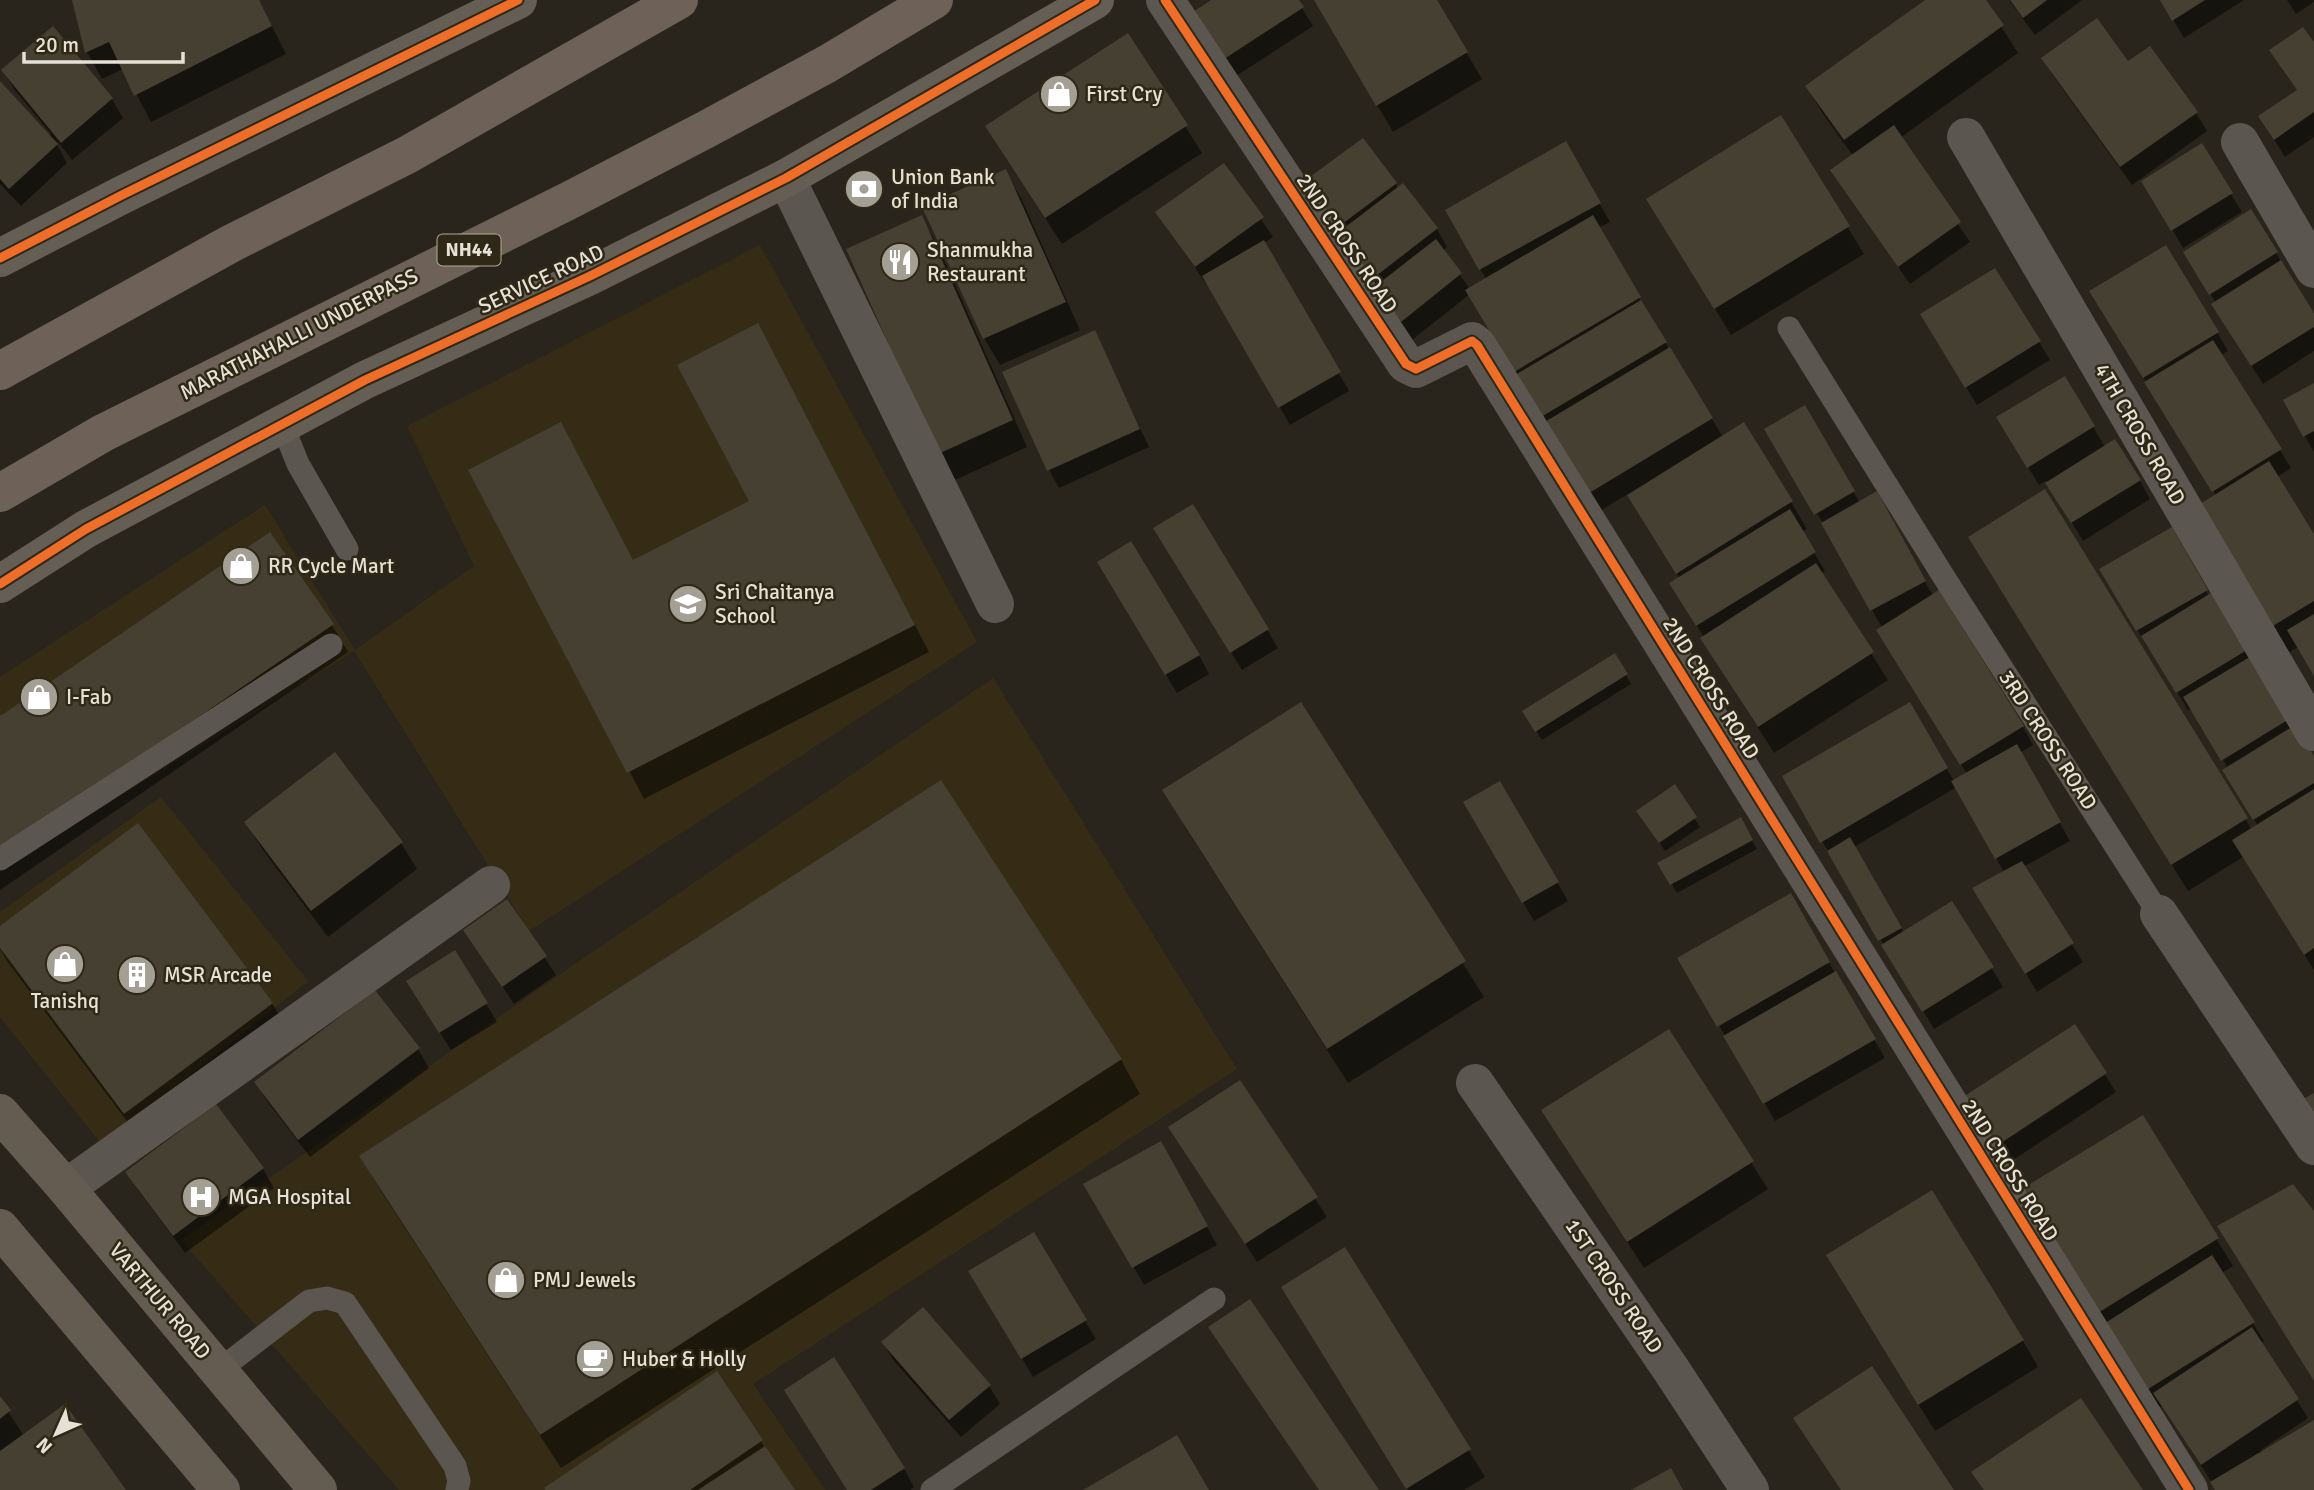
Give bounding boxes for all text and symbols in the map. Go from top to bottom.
scale bar [24,21,184,65]
text: 20 m [35,32,79,58]
shop icon: First Cry [1038,73,1080,115]
place label: First Cry [1086,81,1163,107]
place label: Union Bank of India [891,164,995,214]
bank icon: Union Bank of India [843,168,885,210]
street label: 2ND CROSS ROAD [1291,168,1403,318]
road number: NH44 [438,234,500,266]
place label: Shanmukha Restaurant [927,237,1033,287]
street label: SERVICE ROAD [474,239,608,319]
restaurant icon: Shanmukha Restaurant [879,241,921,283]
street label: MARATHAHALLI UNDERPASS [176,263,422,405]
street label: 4TH CROSS ROAD [2089,358,2191,510]
shop icon: RR Cycle Mart [220,545,262,587]
place label: RR Cycle Mart [268,553,394,579]
place label: Sri Chaitanya School [715,579,835,629]
school or university icon: Sri Chaitanya School [667,583,709,625]
street label: 2ND CROSS ROAD [1657,612,1765,764]
street label: 3RD CROSS ROAD [1993,665,2103,815]
shop icon: I-Fab [18,676,60,718]
place label: I-Fab [66,684,112,710]
shop icon: Tanishq [44,943,86,985]
building icon: MSR Arcade [116,954,158,996]
place label: MSR Arcade [164,962,272,988]
place label: Tanishq [31,988,99,1014]
street label: 2ND CROSS ROAD [1956,1094,2064,1246]
hospital icon: MGA Hospital [180,1176,222,1218]
place label: MGA Hospital [228,1184,351,1210]
street label: 1ST CROSS ROAD [1559,1214,1669,1358]
street label: VARTHUR ROAD [104,1237,216,1365]
shop icon: PMJ Jewels [485,1259,527,1301]
place label: PMJ Jewels [533,1267,636,1293]
cafe icon: Huber & Holly [574,1338,616,1380]
place label: Huber & Holly [622,1346,746,1372]
north arrow [21,1399,91,1469]
text: N [32,1432,58,1458]

